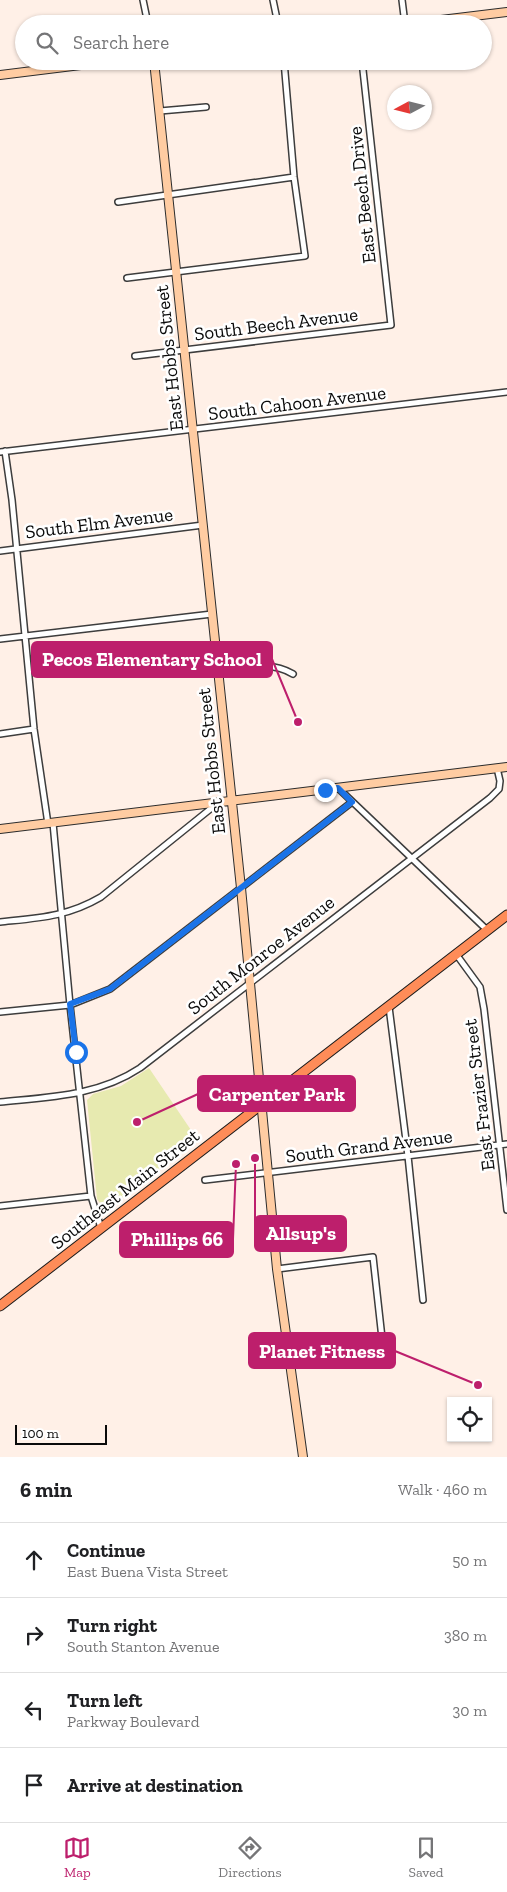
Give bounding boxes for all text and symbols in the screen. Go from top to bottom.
search box [15,15,492,70]
icon: search [33,29,61,57]
text: Search here [73,31,169,54]
north arrow [387,85,432,130]
street label: East Beech Drive [343,125,381,265]
street label: East Hobbs Street [150,284,188,432]
street label: South Beech Avenue [193,303,359,345]
street label: South Cahoon Avenue [207,381,387,425]
street label: South Elm Avenue [24,503,174,543]
callout: Pecos Elementary School [32,642,272,677]
text: Pecos Elementary School [42,647,262,671]
street label: East Hobbs Street [192,687,230,835]
route end [314,779,337,802]
street label: South Monroe Avenue [183,891,339,1019]
street label: East Frazier Street [458,1018,500,1172]
route start [65,1041,88,1064]
callout: Carpenter Park [198,1076,355,1111]
text: Carpenter Park [209,1082,345,1106]
street label: Southeast Main Street [46,1124,204,1254]
street label: South Grand Avenue [284,1124,454,1168]
callout: Allsup's [255,1216,346,1251]
text: Allsup's [266,1221,336,1245]
callout: Phillips 66 [120,1222,233,1257]
text: Phillips 66 [131,1227,224,1251]
callout: Planet Fitness [249,1333,395,1368]
text: Planet Fitness [259,1339,385,1363]
map controls [447,1397,492,1442]
button: locate [447,1397,492,1442]
scale bar [15,1422,108,1445]
text: 100 m [22,1425,59,1442]
text: 6 min [20,1477,72,1502]
text: Walk · 460 m [398,1480,487,1499]
text: Continue [67,1539,145,1562]
icon: ahead [20,1546,48,1574]
text: 50 m [452,1551,487,1570]
text: East Buena Vista Street [67,1562,228,1581]
text: Turn right [67,1614,157,1637]
icon: right [20,1621,48,1649]
text: 380 m [444,1626,487,1645]
text: South Stanton Avenue [67,1637,220,1656]
text: Turn left [67,1689,142,1712]
icon: left [20,1696,48,1724]
text: 30 m [453,1701,487,1720]
text: Parkway Boulevard [67,1712,200,1731]
icon: arrive [20,1771,48,1799]
text: Arrive at destination [67,1774,243,1797]
tab: Map [63,1834,91,1881]
tab: Directions [218,1834,282,1881]
tab: Saved [408,1834,444,1881]

